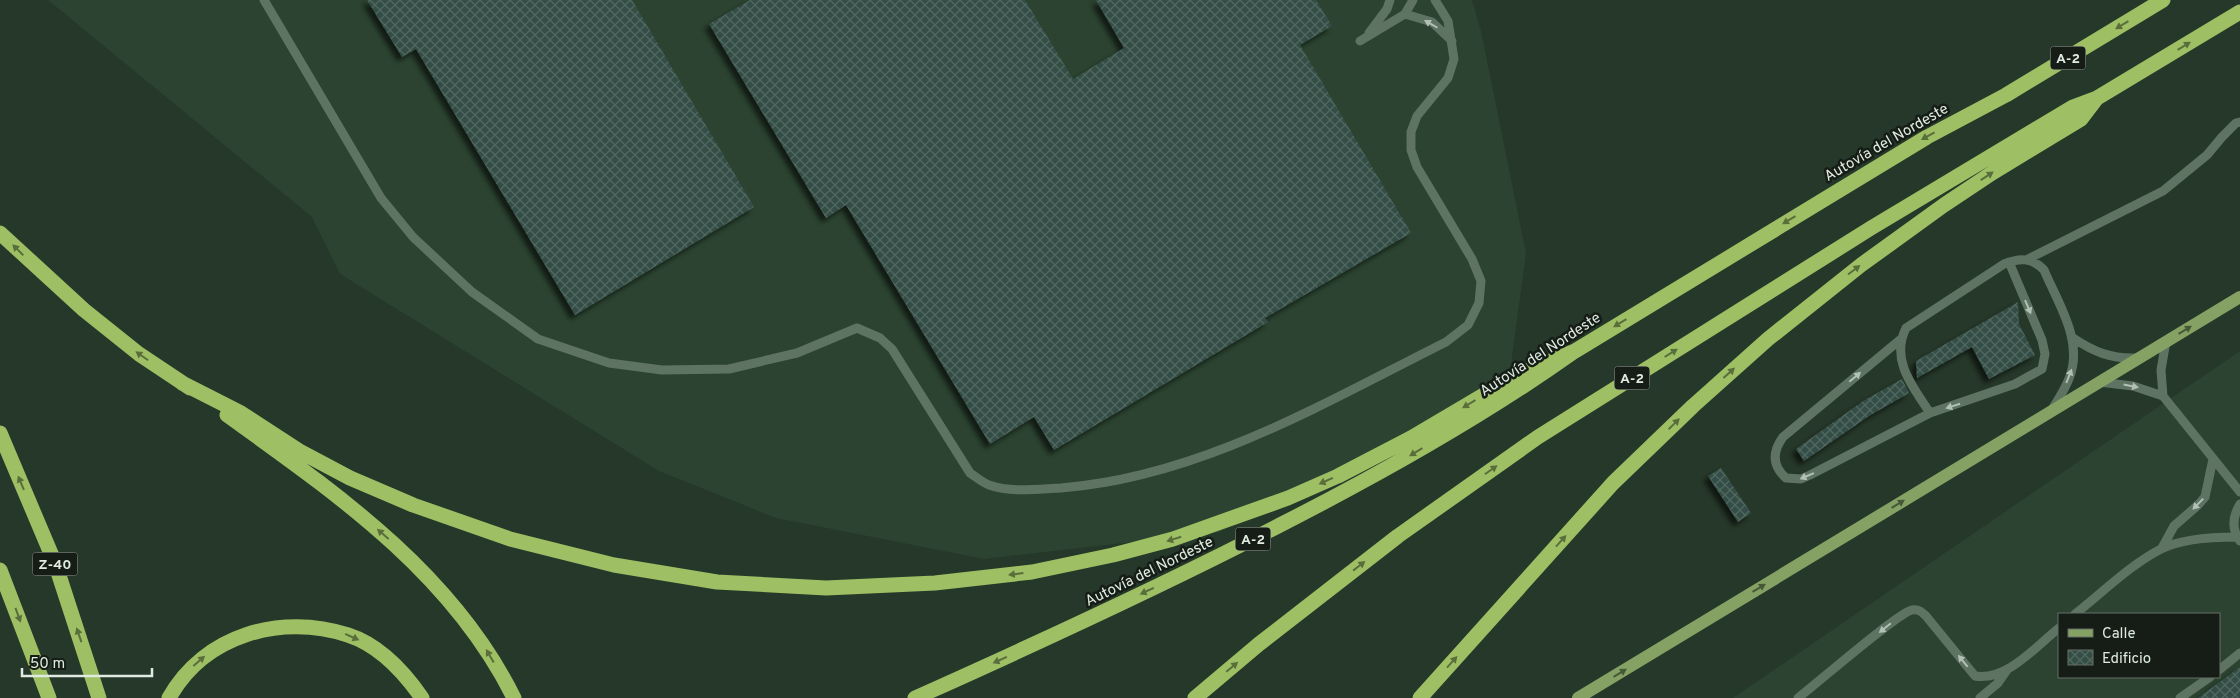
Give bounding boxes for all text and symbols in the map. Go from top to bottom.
one-way arrow [1424,20,1438,29]
one-way arrow [2115,21,2128,30]
one-way arrow [2177,42,2190,51]
road number: A-2 [2050,46,2086,70]
street label: Autovía del Nordeste [1821,100,1952,187]
one-way arrow [1922,132,1935,141]
one-way arrow [1980,171,1994,181]
one-way arrow [1783,216,1796,225]
one-way arrow [12,245,24,257]
one-way arrow [1847,265,1861,275]
one-way arrow [2024,300,2032,314]
street label: Autovía del Nordeste [1477,309,1605,401]
one-way arrow [1614,318,1627,327]
one-way arrow [2179,325,2192,334]
one-way arrow [1665,349,1678,358]
one-way arrow [136,350,149,361]
road number: A-2 [1614,366,1650,389]
one-way arrow [1723,368,1735,379]
one-way arrow [2065,368,2073,383]
one-way arrow [1848,372,1861,383]
one-way arrow [2124,382,2139,390]
one-way arrow [1462,399,1475,408]
one-way arrow [1945,402,1960,410]
one-way arrow [1667,418,1679,430]
one-way arrow [1409,448,1422,457]
one-way arrow [1484,465,1498,475]
one-way arrow [1799,472,1814,480]
one-way arrow [17,476,25,490]
one-way arrow [1319,477,1333,485]
one-way arrow [2193,498,2204,510]
one-way arrow [1891,500,1904,509]
one-way arrow [378,528,390,540]
road number: A-2 [1236,528,1270,550]
street label: Autovía del Nordeste [1082,533,1217,612]
one-way arrow [1166,535,1181,543]
one-way arrow [1555,536,1567,548]
road number: Z-40 [32,552,78,576]
one-way arrow [1353,560,1366,571]
one-way arrow [1007,570,1023,578]
one-way arrow [1752,584,1765,593]
one-way arrow [1140,588,1154,596]
one-way arrow [15,608,22,623]
legend [2058,613,2220,678]
one-way arrow [1879,623,1892,634]
text: Calle [2102,625,2136,644]
one-way arrow [75,627,83,642]
one-way arrow [345,634,359,642]
scale bar [22,646,152,678]
one-way arrow [485,649,494,662]
text: Edificio [2102,650,2151,669]
one-way arrow [1957,654,1968,667]
text: 50 m [30,655,65,674]
one-way arrow [193,655,205,667]
one-way arrow [1446,656,1458,668]
one-way arrow [993,657,1007,665]
one-way arrow [1225,661,1238,672]
one-way arrow [1613,668,1627,677]

